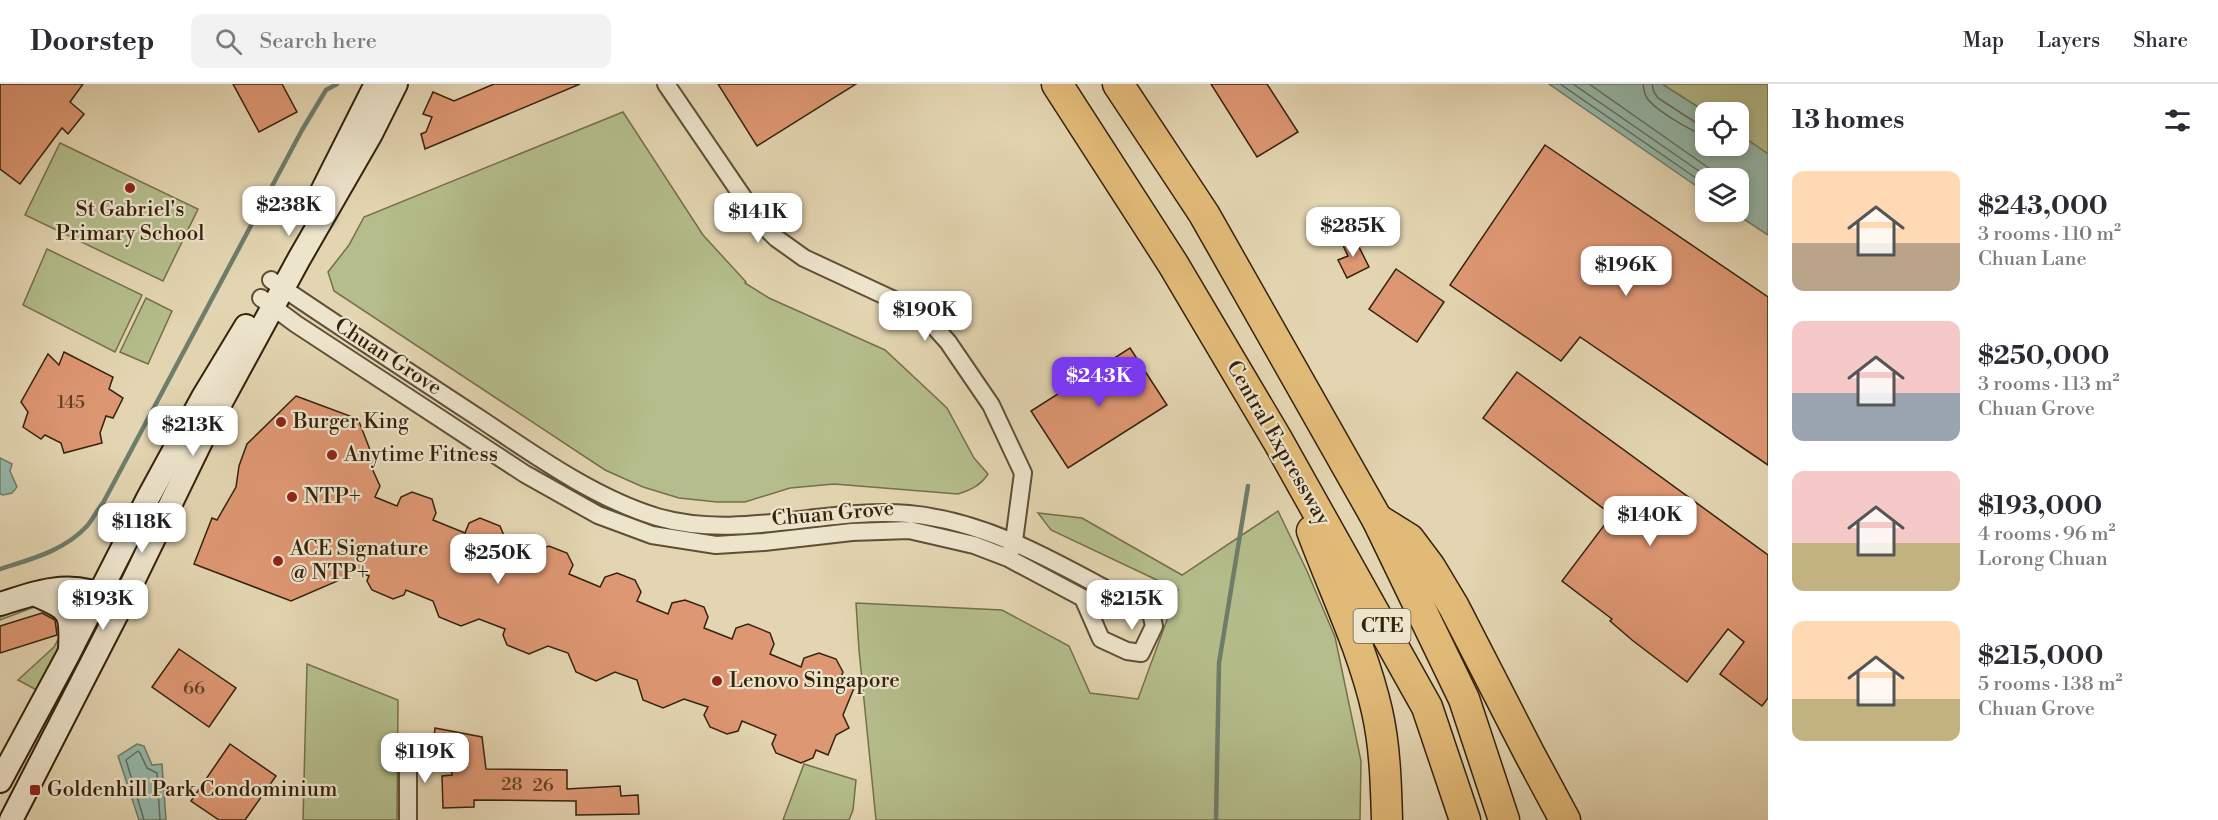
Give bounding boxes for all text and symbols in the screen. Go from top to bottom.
search box [191,14,611,68]
text: Doorstep [30,24,155,59]
icon: search [212,25,245,58]
text: Search here [260,28,377,55]
text: Map [1963,28,2004,54]
text: Layers [2037,28,2100,54]
text: Share [2133,28,2188,54]
map controls [1695,102,1749,222]
button: locate [1695,102,1749,156]
text: 13 homes [1792,104,1904,136]
icon: filters [2161,104,2194,137]
button: layers [1695,168,1749,222]
marker: St Gabriel's Primary School [123,181,137,195]
pin: $238K [247,186,331,237]
text: $243,000 [1978,190,2108,222]
text: $238K [256,193,322,218]
pin: $141K [716,193,800,244]
icon: home [1840,195,1912,267]
place label: St Gabriel's Primary School [56,197,205,247]
text: $141K [728,200,788,225]
pin: $285K [1311,207,1395,258]
text: $285K [1320,214,1386,239]
text: 3 rooms · 110 m² [1978,222,2121,247]
pin: $196K [1584,246,1668,297]
text: Chuan Lane [1978,247,2087,272]
text: $196K [1595,253,1657,278]
pin: $190K [883,291,967,342]
text: $190K [893,298,957,323]
street label: Chuan Grove [329,313,447,401]
text: $250,000 [1978,340,2109,372]
icon: home [1840,345,1912,417]
street label: Central Expressway [1220,356,1336,531]
pin: $243K [1057,357,1141,408]
text: $243K [1066,364,1132,389]
text: 3 rooms · 113 m² [1978,372,2119,397]
house number: 145 [57,391,85,414]
text: Chuan Grove [1978,397,2095,422]
pin: $213K [151,406,235,457]
place label: Burger King [292,409,409,435]
text: $213K [162,413,224,438]
marker: Burger King [274,415,288,429]
place label: Anytime Fitness [343,442,498,468]
marker: Anytime Fitness [325,448,339,462]
place label: NTP+ [304,484,361,510]
marker: NTP+ [285,490,299,504]
text: $193,000 [1978,490,2102,522]
icon: home [1840,495,1912,567]
street label: Chuan Grove [771,496,895,532]
pin: $140K [1608,496,1692,547]
pin: $118K [100,503,184,554]
text: $140K [1618,503,1682,528]
text: $118K [112,510,172,535]
text: 4 rooms · 96 m² [1978,522,2116,547]
pin: $250K [456,534,540,585]
place label: ACE Signature @ NTP+ [289,536,429,586]
text: $250K [464,541,532,566]
text: Lorong Chuan [1978,547,2108,572]
marker: ACE Signature @ NTP+ [271,554,285,568]
pin: $193K [61,580,145,631]
pin: $215K [1090,580,1174,631]
text: $193K [72,587,134,612]
text: $215K [1101,587,1163,612]
road number: CTE [1354,609,1410,643]
text: $215,000 [1978,640,2103,672]
icon: home [1840,645,1912,717]
place label: Lenovo Singapore [729,668,900,694]
text: 5 rooms · 138 m² [1978,672,2122,697]
marker: Lenovo Singapore [710,674,724,688]
house number: 66 [183,677,205,700]
text: Chuan Grove [1978,697,2095,722]
pin: $119K [383,733,467,784]
text: $119K [395,740,455,765]
house number: 28 [501,773,523,796]
house number: 26 [532,774,554,797]
place label: Goldenhill Park Condominium [47,777,337,803]
marker: Goldenhill Park Condominium [28,783,42,797]

